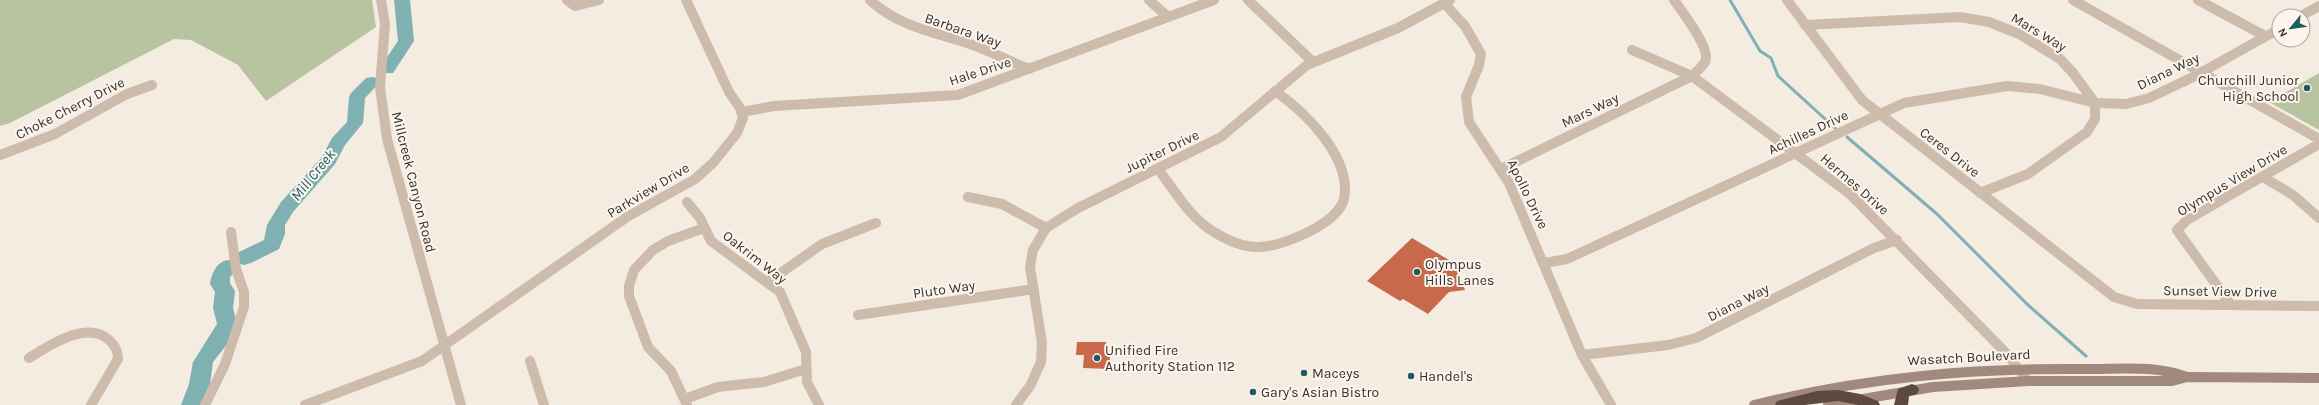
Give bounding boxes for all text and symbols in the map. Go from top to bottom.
north arrow [2271,8,2311,48]
street label: Barbara Way [922,9,1004,52]
street label: Mars Way [2008,9,2070,56]
text: N [2275,26,2290,39]
street label: Diana Way [2134,49,2202,94]
street label: Hale Drive [947,53,1013,89]
place label: Churchill Junior High School [2198,72,2300,105]
street label: Choke Cherry Drive [13,74,128,143]
marker: Churchill Junior High School [2302,83,2312,93]
street label: Mars Way [1559,89,1622,132]
street label: Achilles Drive [1766,107,1851,158]
street label: Millcreek Canyon Road [388,110,439,254]
street label: Ceres Drive [1916,124,1983,181]
street label: Jupiter Drive [1123,126,1202,177]
street label: Olympus View Drive [2174,141,2290,220]
water label: Mill Creek [287,145,339,204]
street label: Hermes Drive [1817,150,1892,219]
street label: Apollo Drive [1503,157,1552,232]
street label: Parkview Drive [604,159,692,222]
street label: Oakrim Way [719,227,790,288]
place label: Olympus Hills Lanes [1425,256,1494,289]
marker: Olympus Hills Lanes [1412,267,1422,277]
street label: Pluto Way [912,277,977,302]
street label: Diana Way [1705,279,1772,325]
street label: Sunset View Drive [2163,282,2277,301]
place label: Unified Fire Authority Station 112 [1105,342,1235,375]
street label: Wasatch Boulevard [1907,346,2031,369]
marker: Unified Fire Authority Station 112 [1092,353,1102,363]
place label: Maceys [1312,365,1360,382]
marker: Maceys [1299,368,1309,378]
place label: Handel's [1419,368,1473,385]
marker: Handel's [1406,371,1416,381]
place label: Gary's Asian Bistro [1261,384,1379,401]
marker: Gary's Asian Bistro [1248,387,1258,397]

